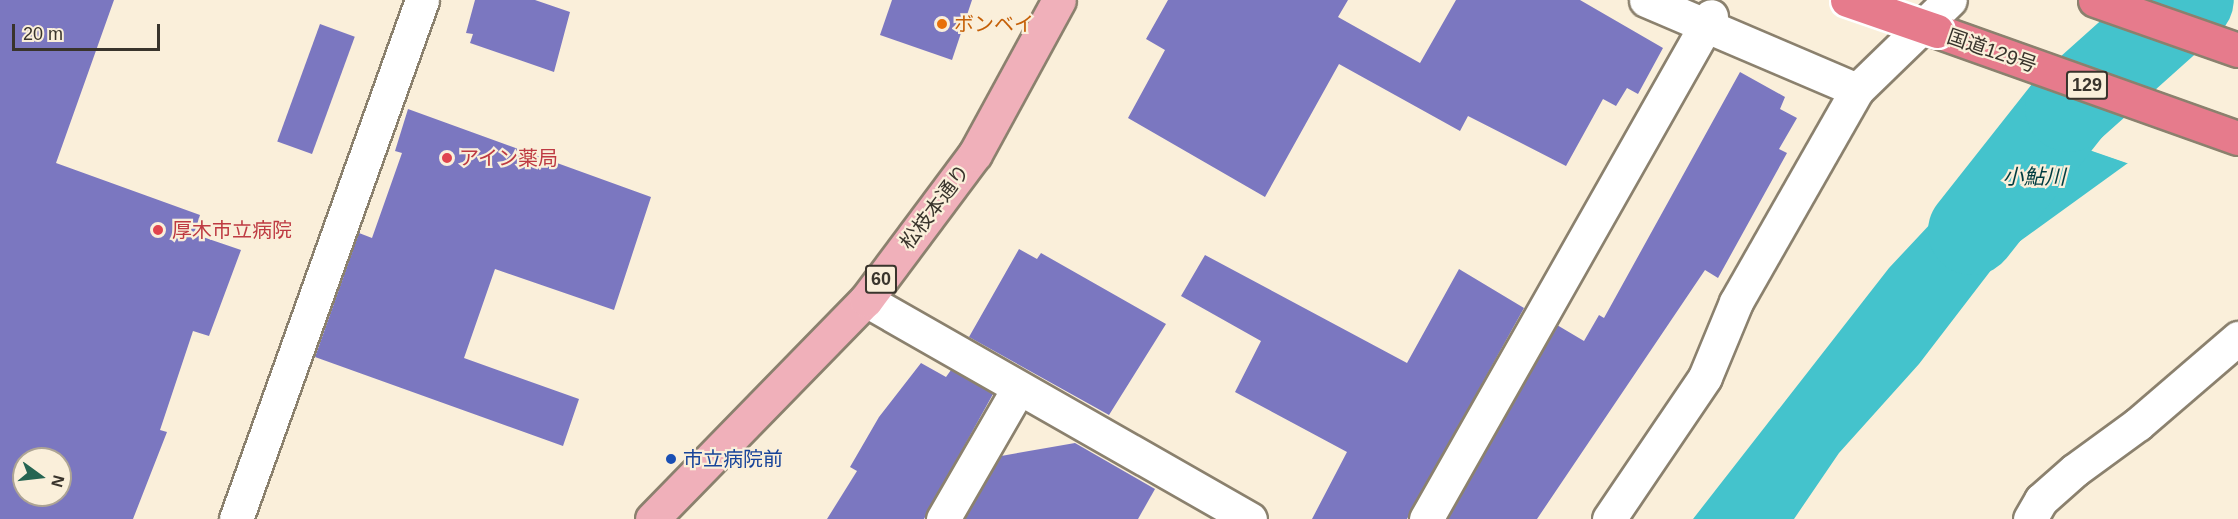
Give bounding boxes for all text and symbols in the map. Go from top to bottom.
scale bar [15,12,164,50]
place label: ボンベイ [954,12,1034,36]
marker: ボンベイ [935,17,949,31]
text: 20 m [23,24,63,44]
street label: 国道129号 [1944,24,2040,78]
road number: 129 [2064,70,2110,100]
place label: アイン薬局 [459,146,559,170]
marker: アイン薬局 [440,151,454,165]
street label: 松枝本通り [895,160,975,254]
water label: 小鮎川 [2003,164,2065,190]
place label: 厚木市立病院 [172,218,292,242]
marker: 厚木市立病院 [149,221,167,239]
road number: 60 [864,264,898,294]
north arrow [12,447,72,507]
place label: 市立病院前 [683,447,783,471]
marker: 市立病院前 [664,452,678,466]
text: N [48,473,68,489]

